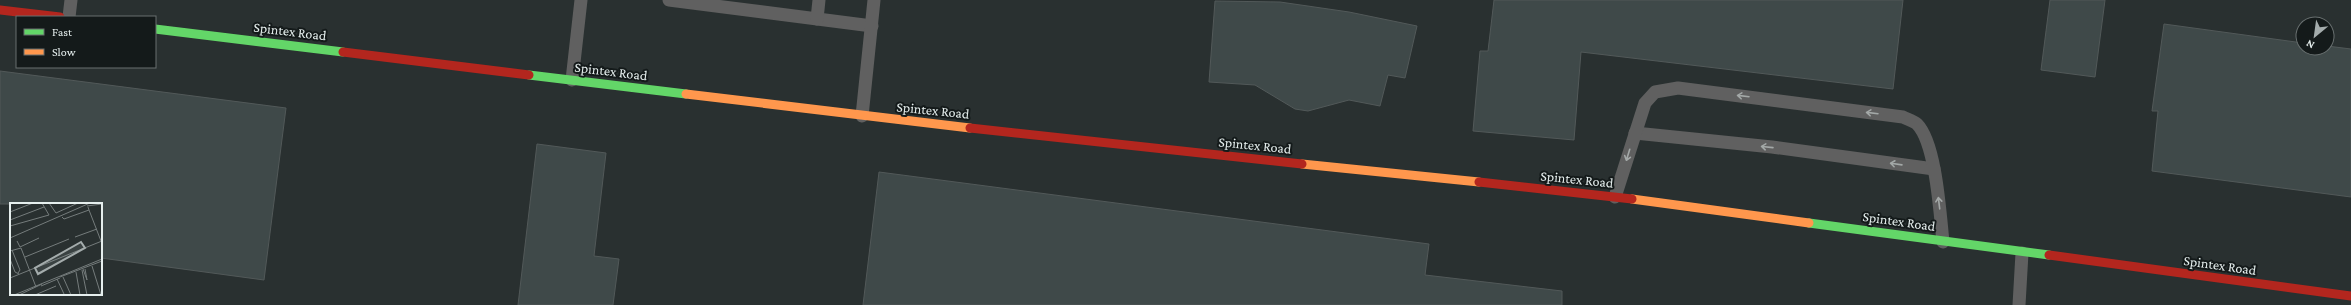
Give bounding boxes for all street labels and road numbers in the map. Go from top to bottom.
street label: Spintex Road [253,19,328,43]
street label: Spintex Road [574,59,649,83]
street label: Spintex Road [896,98,971,122]
street label: Spintex Road [1218,133,1293,157]
street label: Spintex Road [1540,167,1615,191]
street label: Spintex Road [1862,208,1937,234]
street label: Spintex Road [2183,252,2258,278]

